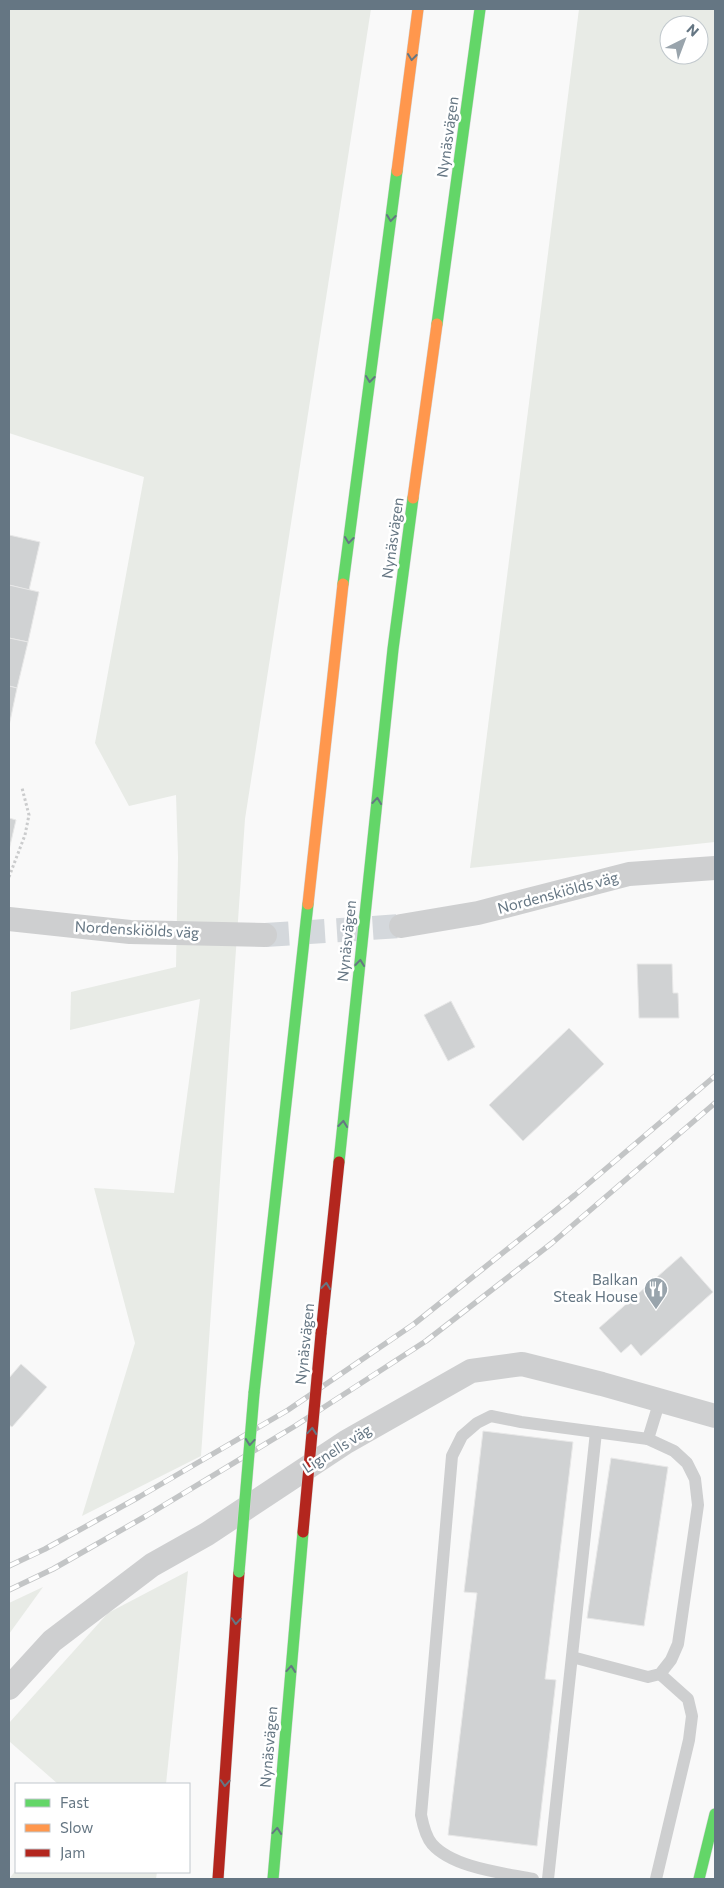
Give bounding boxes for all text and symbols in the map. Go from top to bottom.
north arrow [659,15,709,65]
text: N [683,20,703,40]
one-way arrow [407,53,418,61]
street label: Nynäsvägen [432,95,462,179]
one-way arrow [386,215,397,223]
one-way arrow [365,376,376,384]
street label: Nynäsvägen [377,496,407,580]
one-way arrow [344,537,355,545]
one-way arrow [371,797,382,805]
street label: Nordenskiölds väg [495,867,620,917]
street label: Nynäsvägen [333,899,359,983]
street label: Nordenskiölds väg [74,917,200,941]
one-way arrow [354,958,365,966]
one-way arrow [337,1120,348,1128]
place label: Balkan Steak House [553,1270,638,1305]
restaurant icon: Balkan Steak House [643,1276,669,1310]
one-way arrow [320,1281,331,1289]
street label: Nynäsvägen [291,1302,317,1386]
street label: Lignells väg [299,1420,374,1476]
one-way arrow [306,1427,317,1435]
one-way arrow [245,1438,256,1446]
one-way arrow [230,1617,241,1625]
one-way arrow [285,1664,296,1672]
street label: Nynäsvägen [255,1705,281,1789]
one-way arrow [219,1779,230,1787]
legend [15,1783,190,1873]
text: Fast [60,1793,89,1811]
text: Slow [60,1818,93,1836]
one-way arrow [271,1826,282,1834]
text: Jam [60,1843,85,1861]

